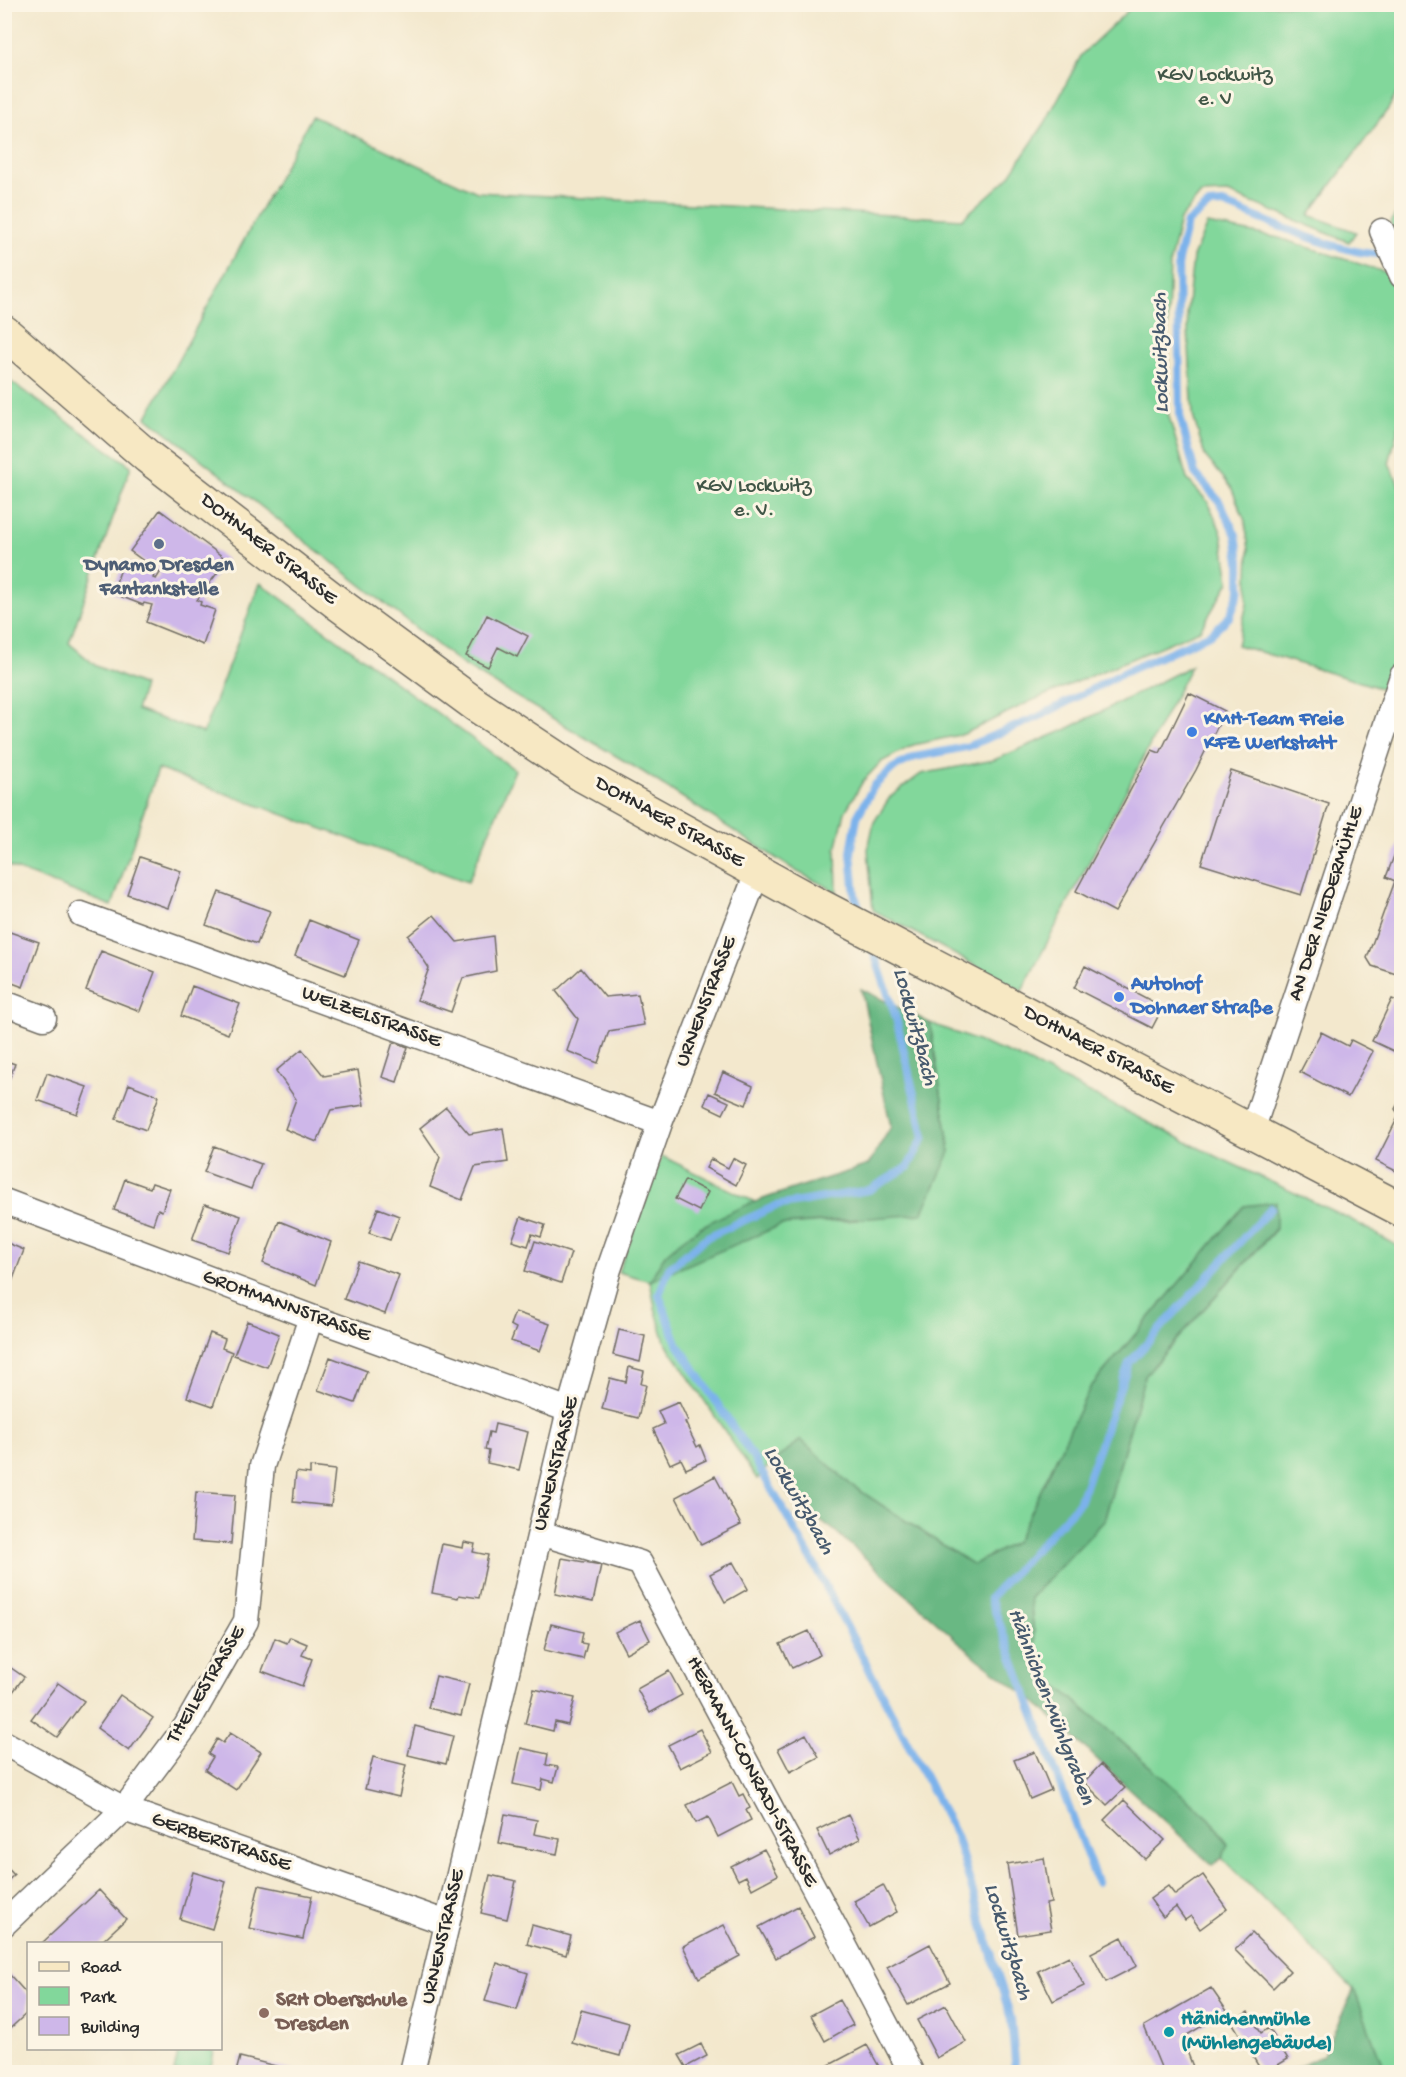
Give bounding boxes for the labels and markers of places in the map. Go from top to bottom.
marker: Dynamo Dresden Fantankstelle [152,537,166,551]
place label: Dynamo Dresden Fantankstelle [82,554,235,603]
place label: KMH-Team Freie KFZ Werkstatt [1203,708,1345,757]
marker: KMH-Team Freie KFZ Werkstatt [1185,725,1199,739]
place label: Autohof Dohnaer Straße [1129,973,1274,1022]
marker: Autohof Dohnaer Straße [1112,990,1126,1004]
place label: SRH Oberschule Dresden [274,1989,408,2038]
marker: SRH Oberschule Dresden [257,2006,271,2020]
place label: Hänichenmühle (Mühlengebäude) [1181,2008,1333,2057]
marker: Hänichenmühle (Mühlengebäude) [1162,2025,1176,2039]

